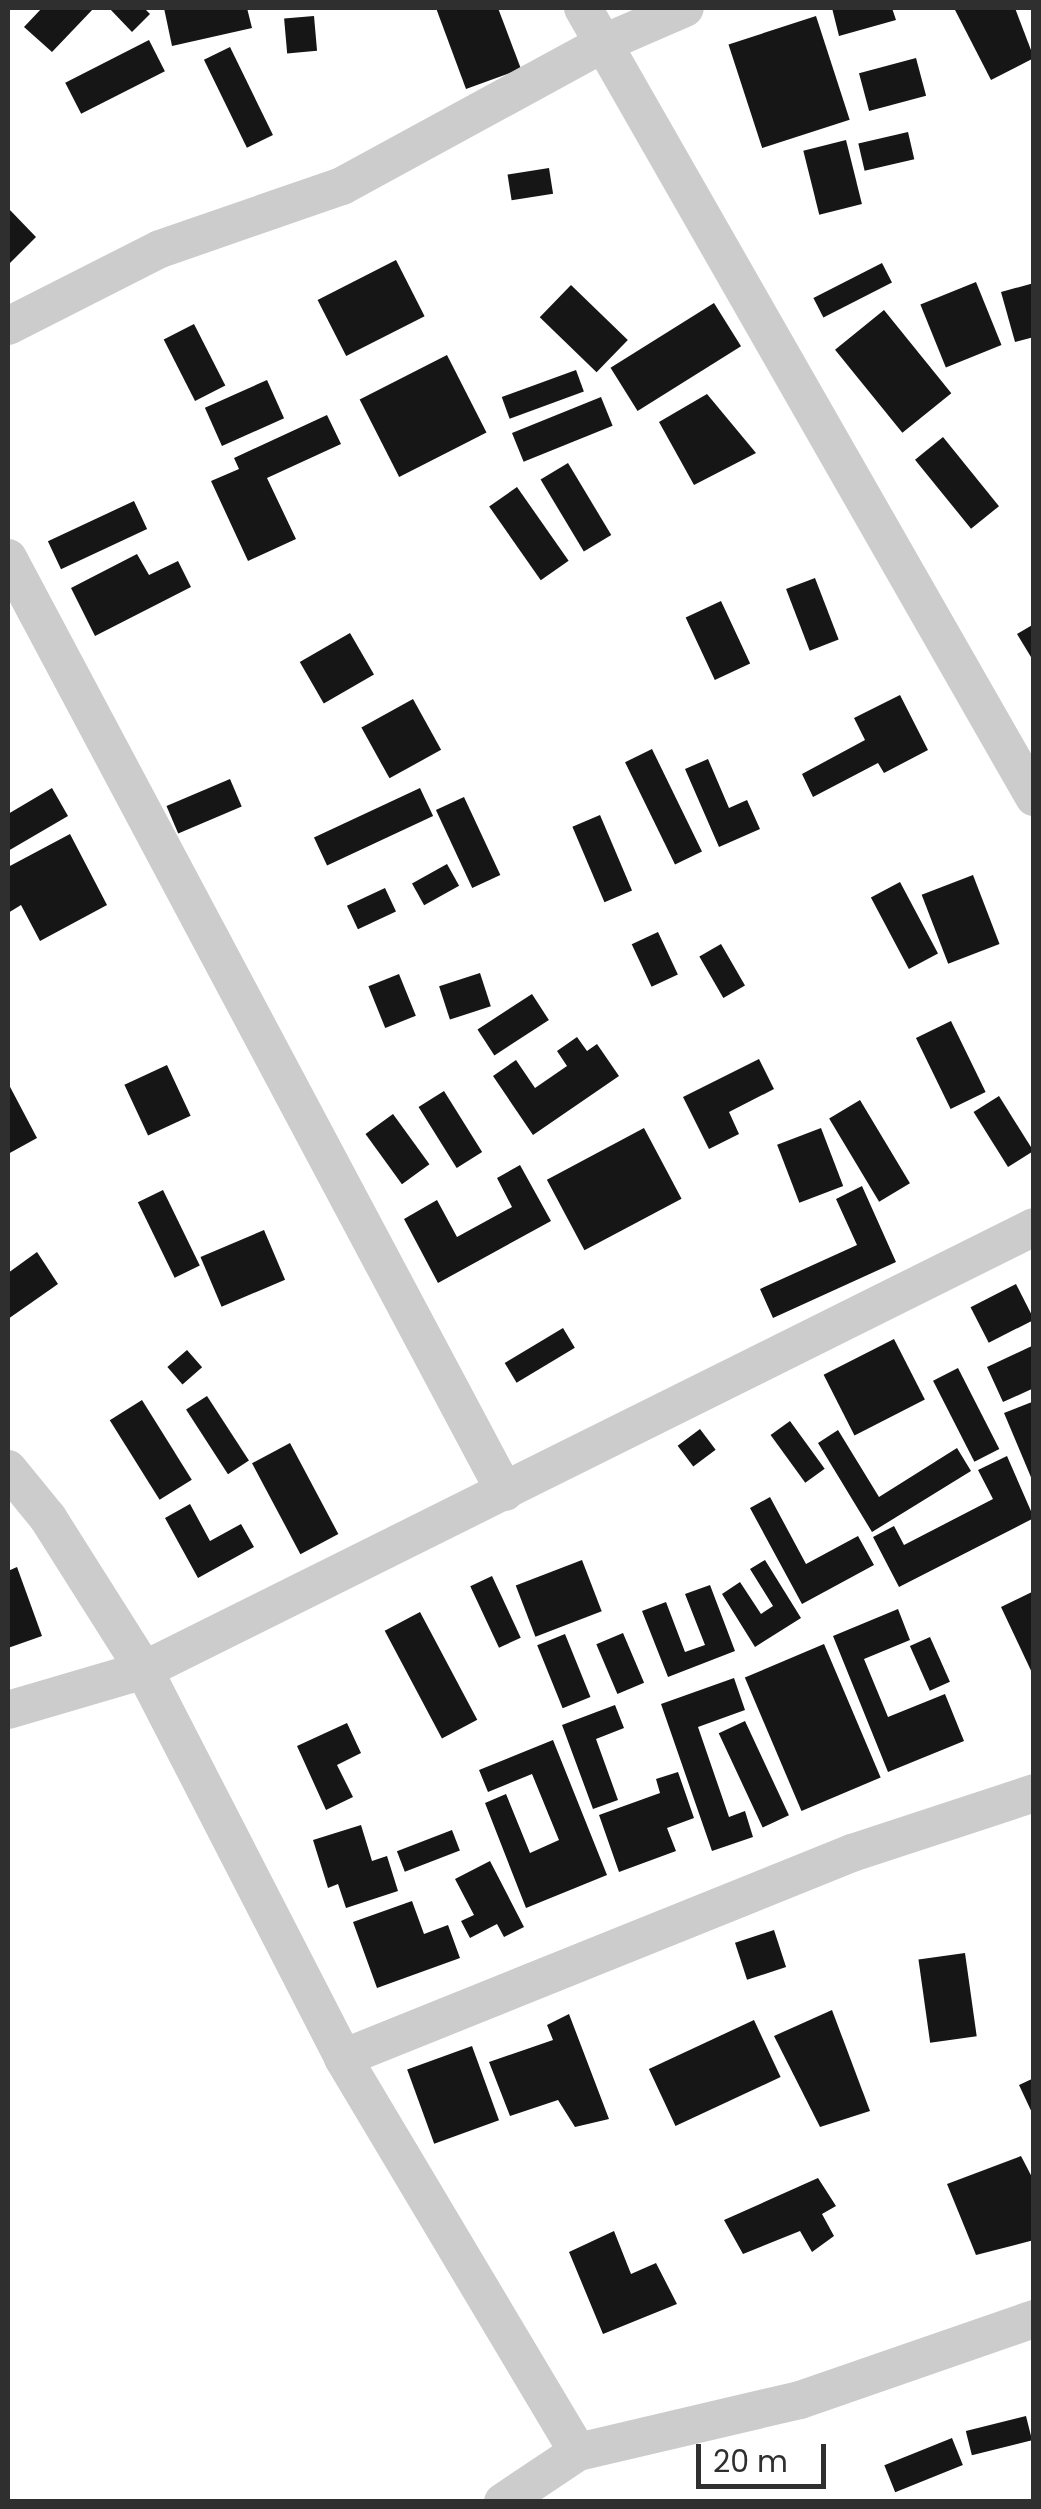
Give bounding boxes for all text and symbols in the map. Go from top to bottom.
scale bar [701,2424,831,2486]
text: 20 m [713,2440,788,2483]

